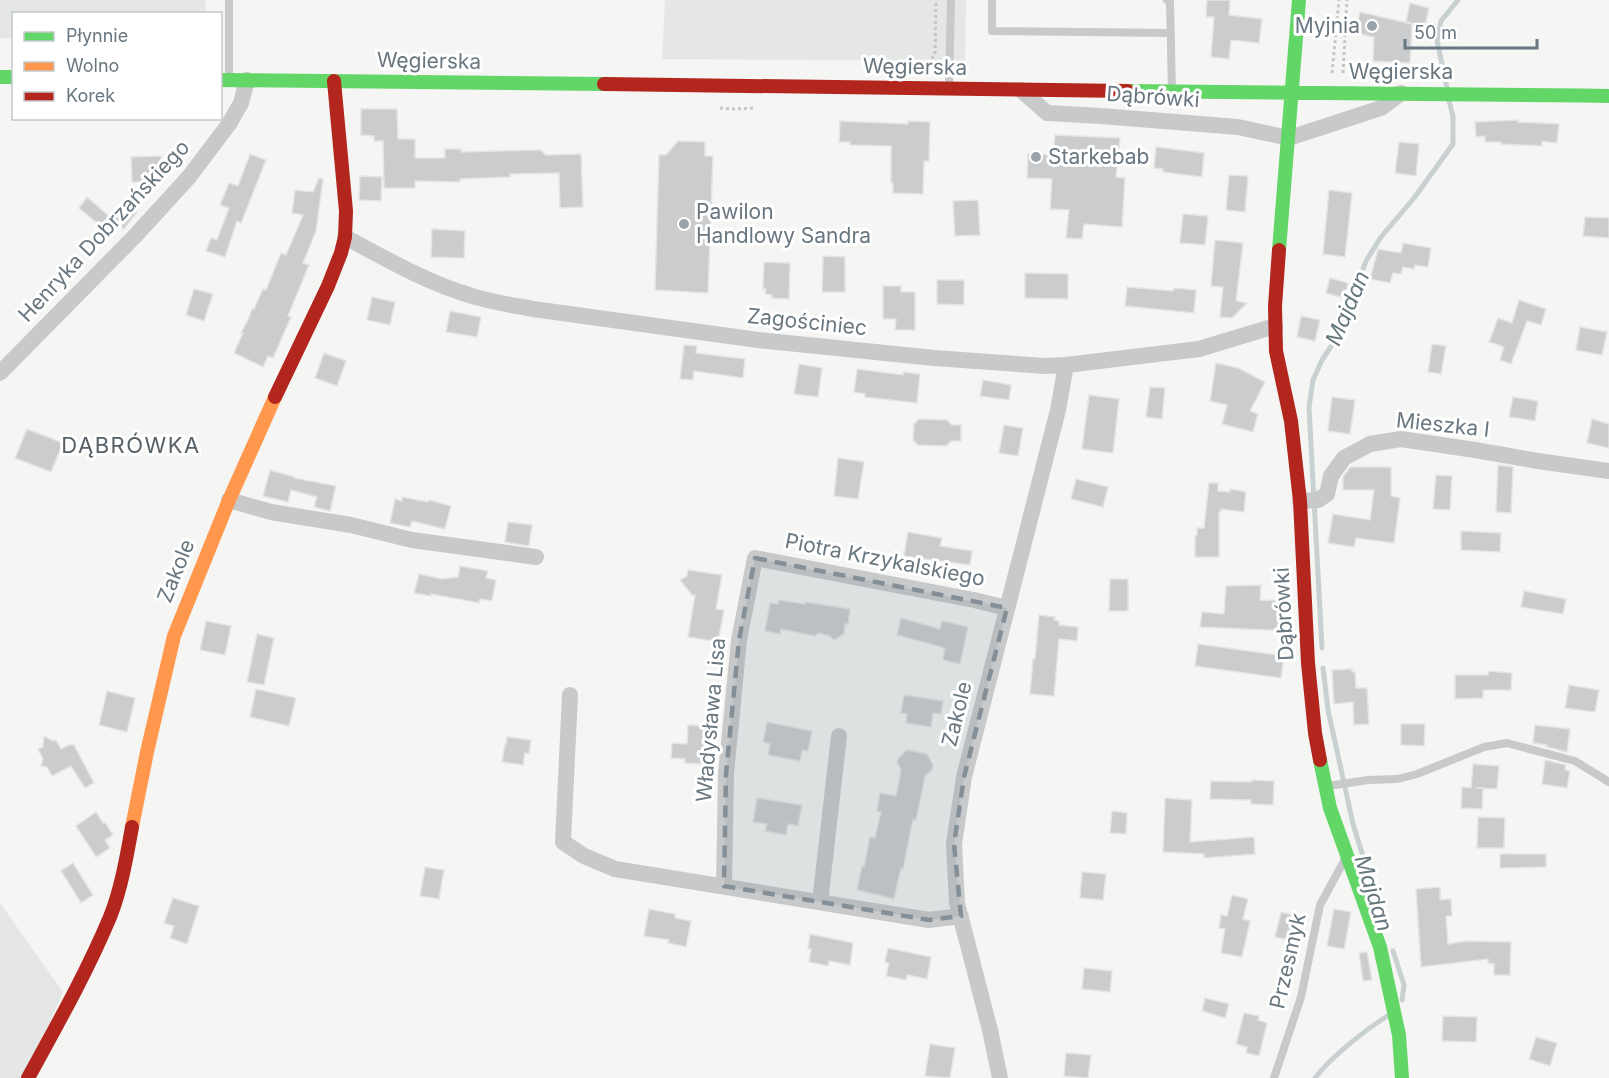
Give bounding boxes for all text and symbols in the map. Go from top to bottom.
legend [12,12,222,120]
scale bar [1405,12,1537,50]
place label: Myjnia [1295,13,1360,38]
marker: Myjnia [1365,19,1379,33]
text: 50 m [1414,22,1457,43]
text: Płynnie [66,25,128,46]
street label: Węgierska [377,47,481,74]
street label: Węgierska [863,53,967,80]
text: Wolno [66,55,119,76]
street label: Węgierska [1349,59,1453,84]
street label: Dąbrówki [1106,81,1200,112]
text: Korek [66,85,115,106]
street label: Henryka Dobrzańskiego [13,135,194,327]
place label: Starkebab [1048,144,1149,169]
marker: Starkebab [1029,150,1043,164]
place label: Pawilon Handlowy Sandra [696,199,871,248]
marker: Pawilon Handlowy Sandra [677,217,691,231]
water label: Majdan [1320,267,1374,349]
street label: Zagościniec [746,303,868,340]
street label: Mieszka I [1395,407,1491,442]
district label: DĄBRÓWKA [61,432,201,458]
street label: Piotra Krzykalskiego [783,528,987,591]
street label: Zakole [152,536,199,606]
street label: Dąbrówki [1269,567,1298,661]
street label: Władysława Lisa [691,637,730,803]
street label: Zakole [936,679,977,749]
water label: Majdan [1349,852,1399,934]
street label: Przesmyk [1264,910,1311,1011]

